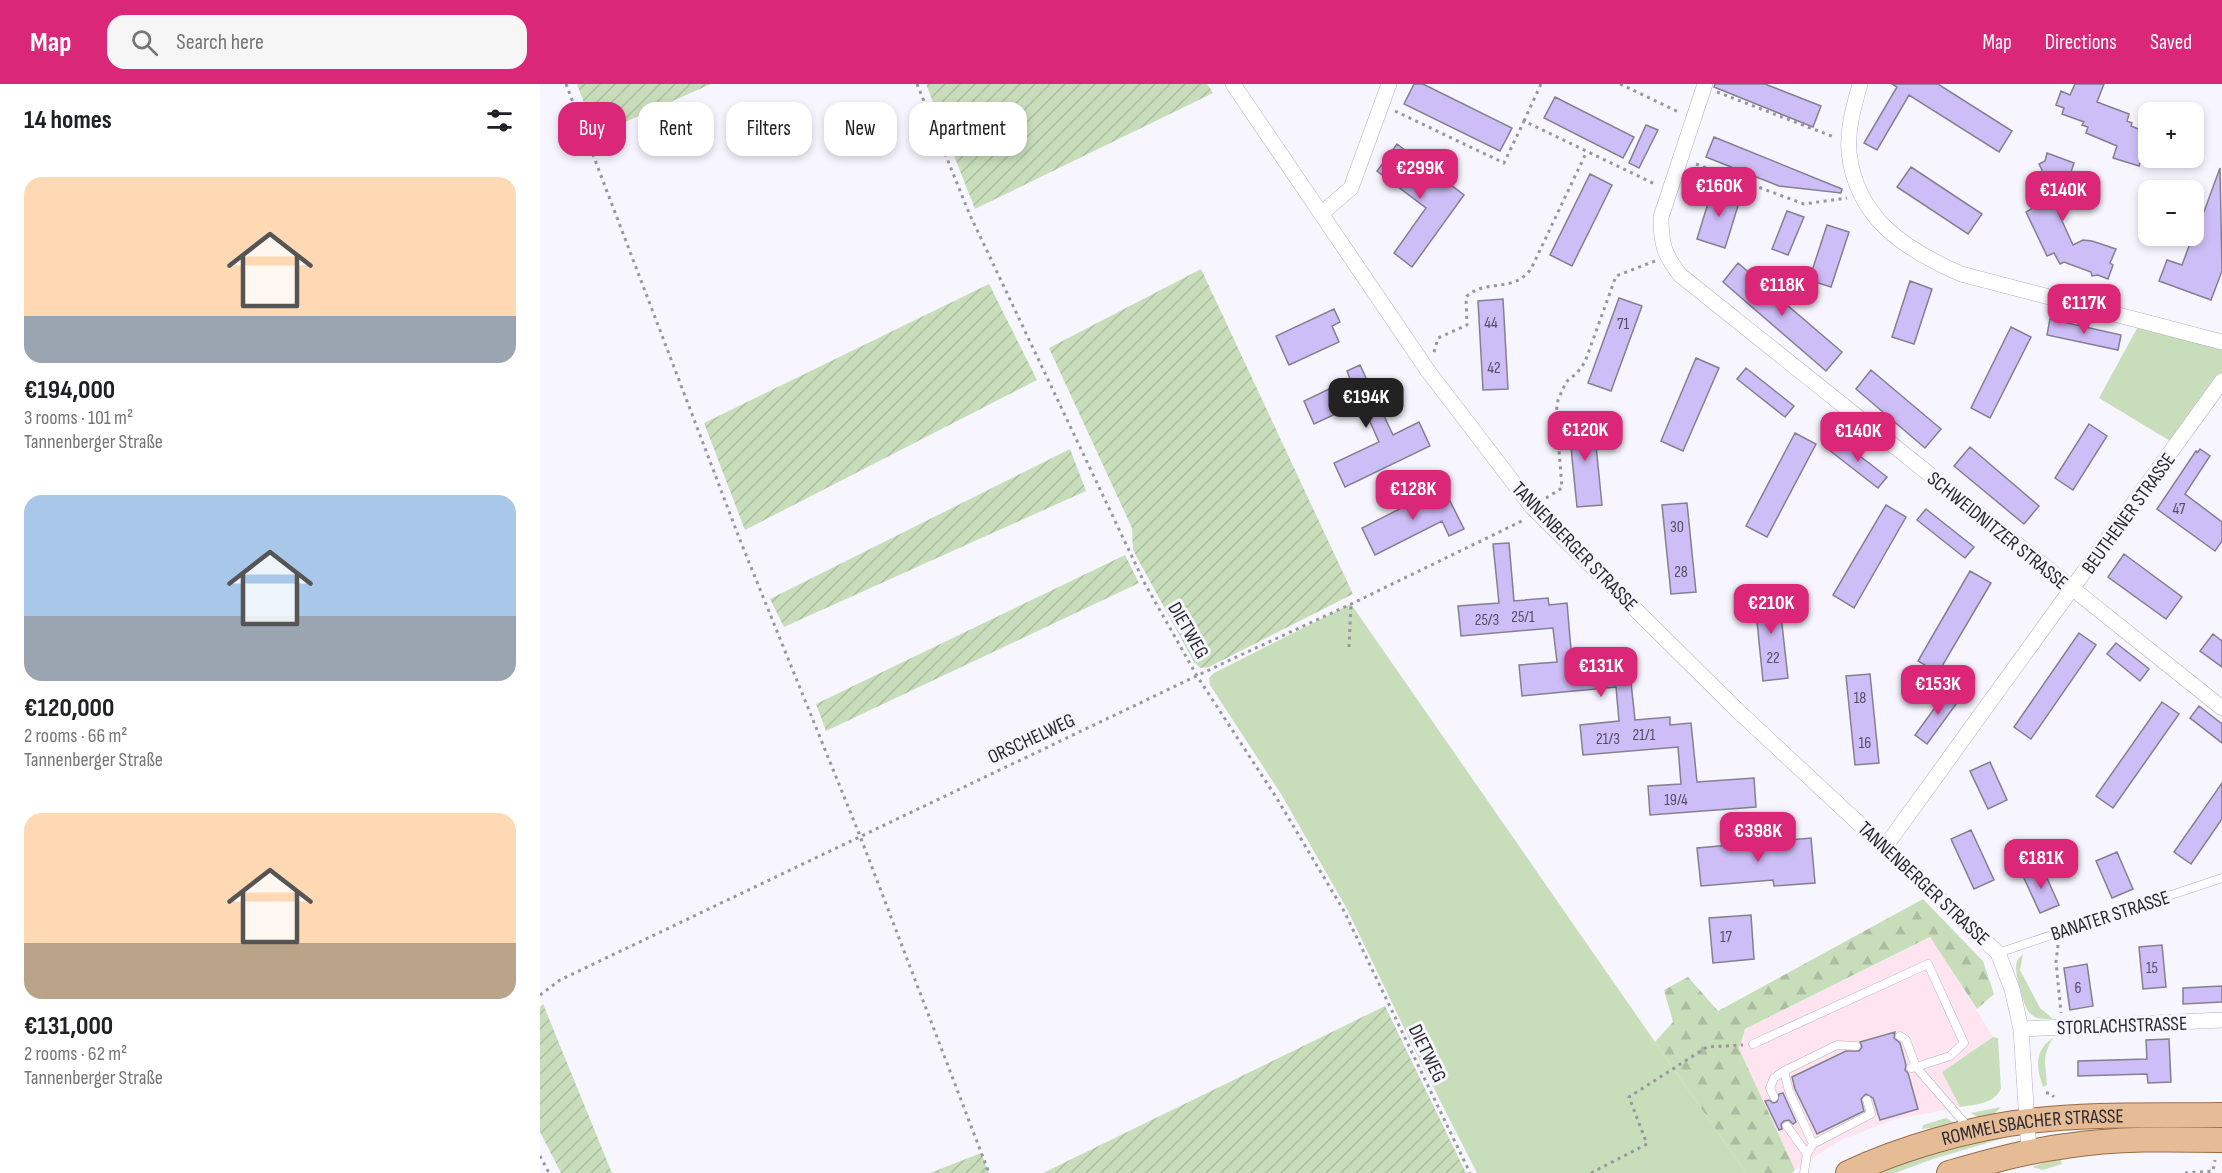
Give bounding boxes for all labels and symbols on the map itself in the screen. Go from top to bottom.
pin: €299K [1378,149,1462,200]
pin: €160K [1677,167,1761,218]
pin: €140K [2021,171,2105,222]
pin: €118K [1740,266,1824,317]
pin: €117K [2042,284,2126,335]
house number: 44 [1484,314,1498,333]
house number: 71 [1617,315,1629,334]
house number: 42 [1487,359,1501,378]
pin: €194K [1324,378,1408,429]
pin: €120K [1543,411,1627,462]
pin: €140K [1816,412,1900,463]
street label: BEUTHENER STRASSE [2077,448,2181,579]
street label: SCHWEIDNITZER STRASSE [1922,467,2073,595]
pin: €128K [1371,470,1455,521]
street label: TANNENBERGER STRASSE [1506,477,1642,616]
house number: 47 [2173,500,2186,519]
house number: 30 [1670,518,1684,537]
house number: 28 [1674,563,1688,582]
pin: €210K [1729,584,1813,635]
street label: DIETWEG [1162,598,1214,663]
house number: 25/1 [1511,608,1535,627]
house number: 25/3 [1475,611,1499,630]
pin: €131K [1559,647,1643,698]
house number: 22 [1766,649,1780,668]
pin: €153K [1896,665,1980,716]
house number: 18 [1854,689,1866,708]
street label: ORSCHELWEG [984,708,1079,770]
house number: 21/1 [1633,726,1656,745]
house number: 21/3 [1596,730,1620,749]
house number: 16 [1859,734,1871,753]
house number: 19/4 [1664,791,1688,810]
pin: €398K [1716,812,1800,863]
street label: TANNENBERGER STRASSE [1853,817,1994,951]
pin: €181K [1999,839,2083,890]
street label: BANATER STRASSE [2048,885,2173,946]
house number: 17 [1720,928,1733,947]
house number: 15 [2146,959,2158,978]
house number: 6 [2074,979,2082,998]
street label: STORLACHSTRASSE [2056,1012,2188,1040]
street label: DIETWEG [1403,1021,1451,1086]
street label: ROMMELSBACHER STRASSE [1939,1104,2124,1151]

